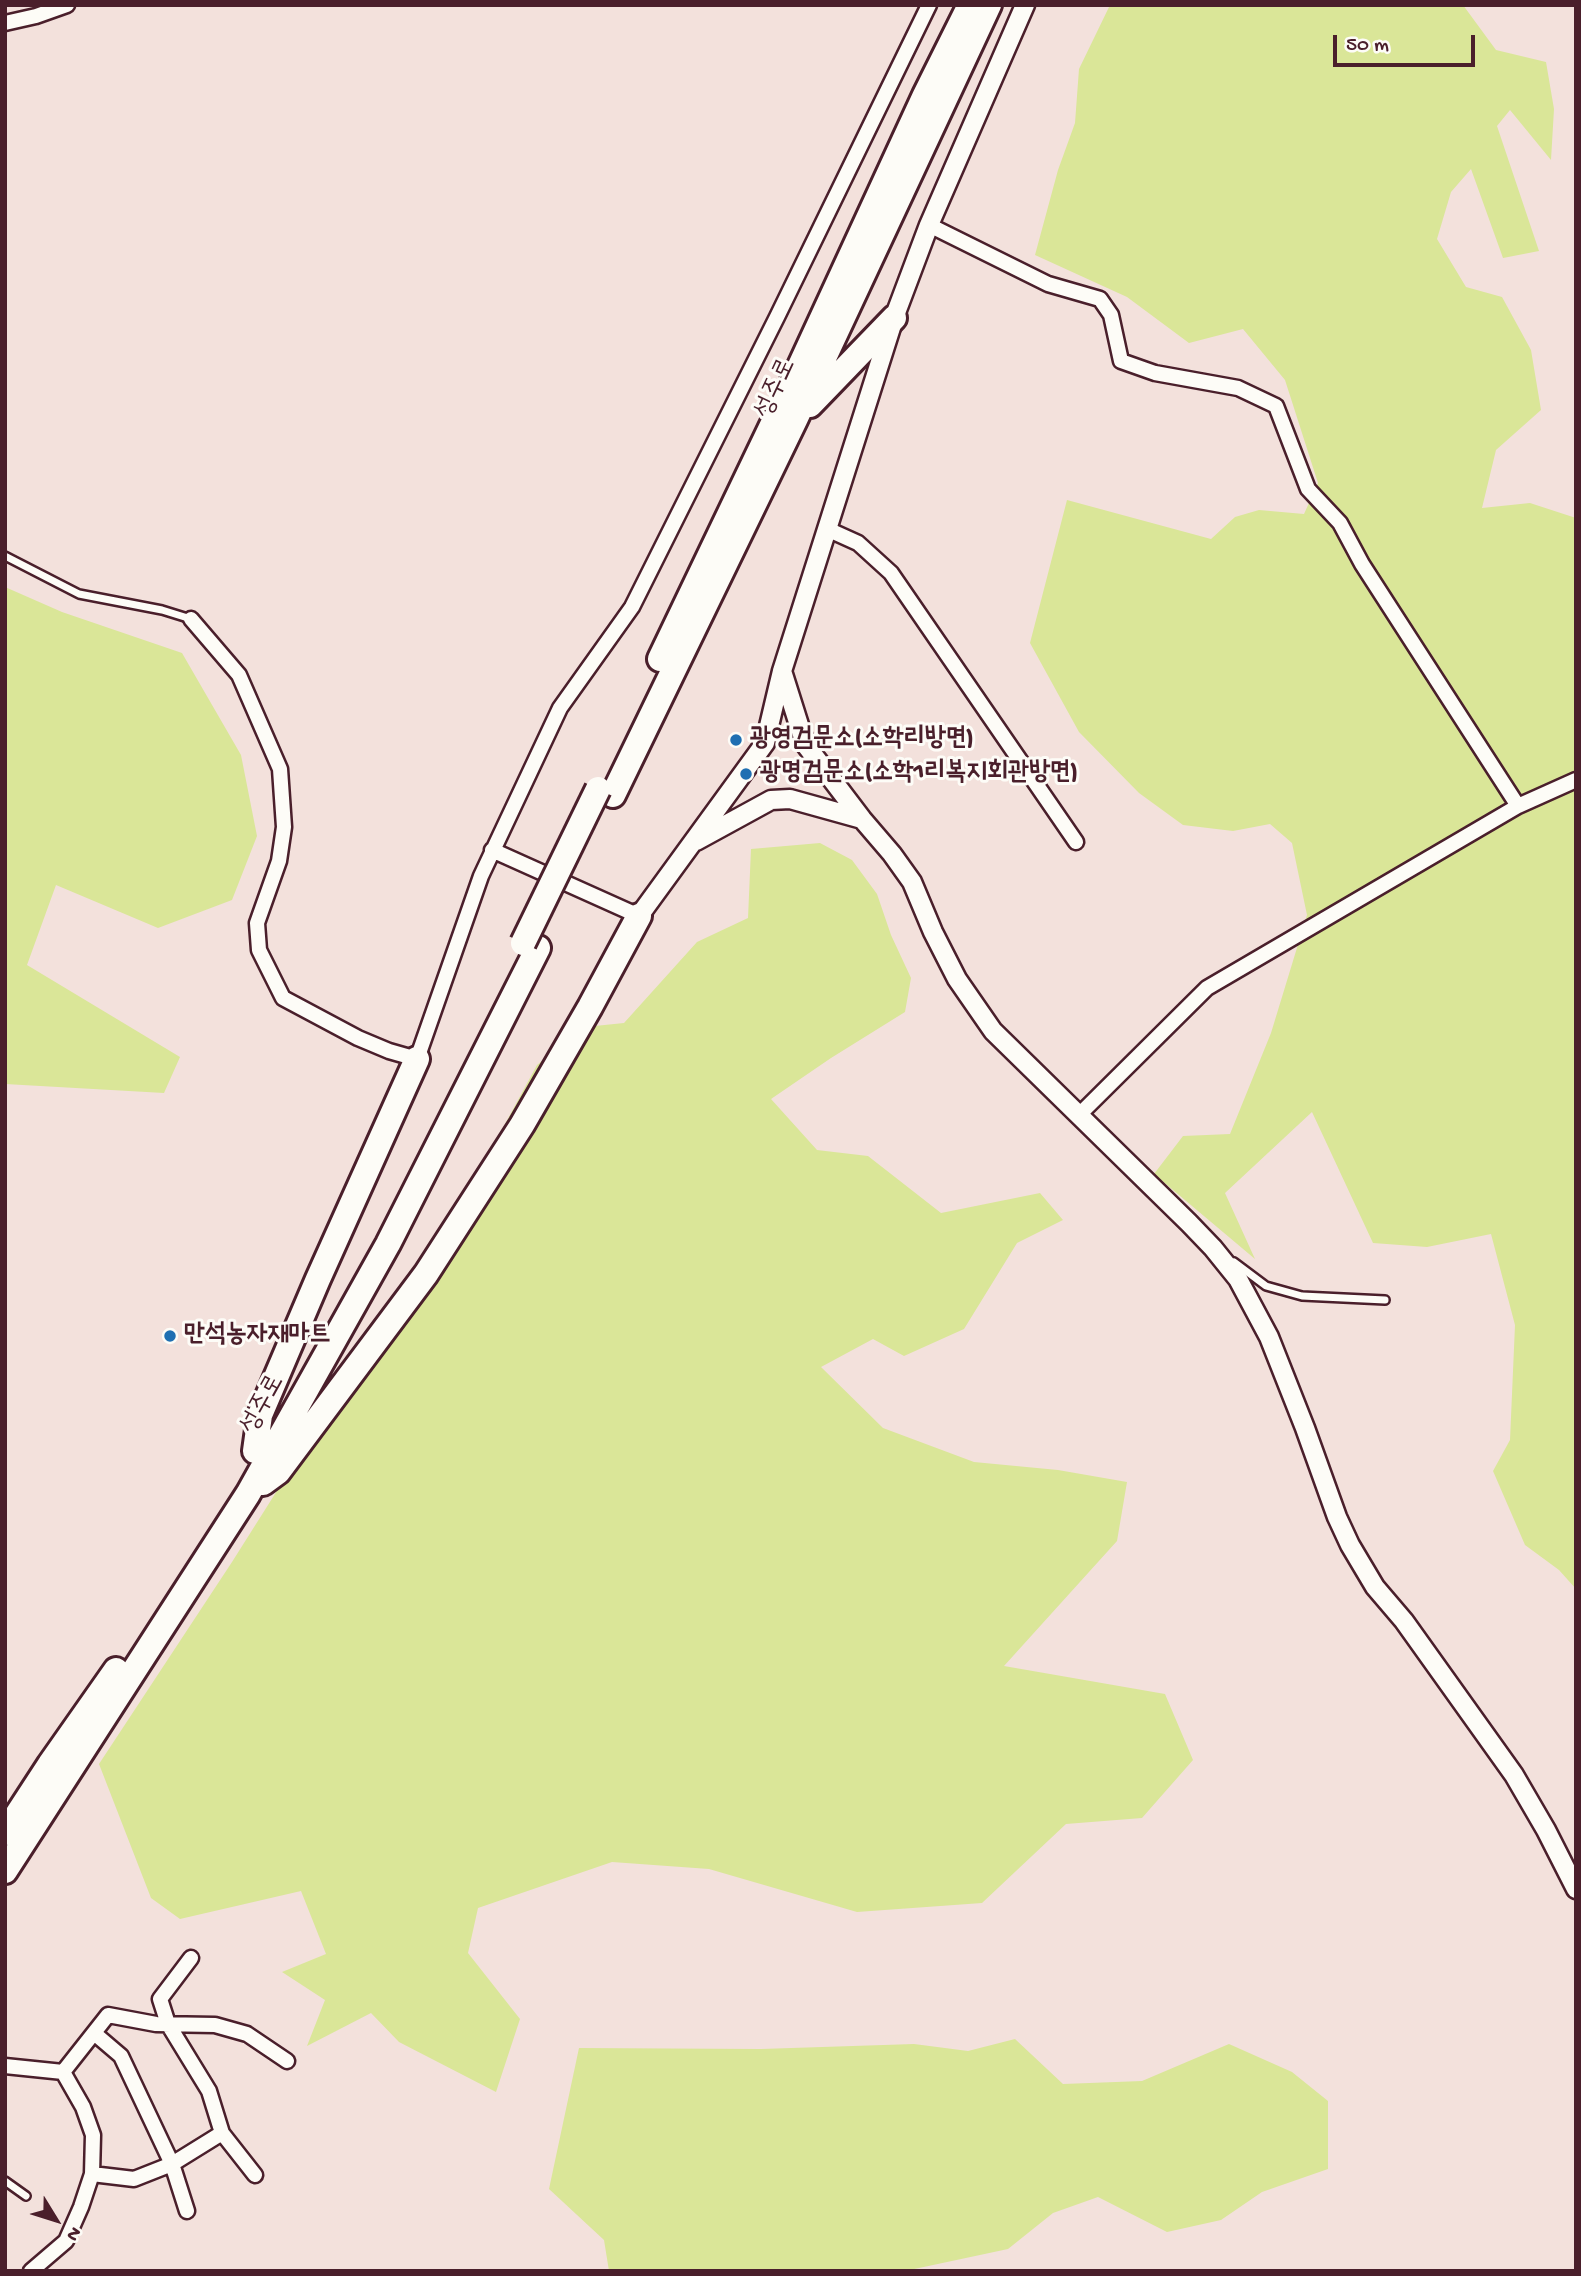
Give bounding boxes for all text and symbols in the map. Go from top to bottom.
scale bar [1336,21,1478,65]
text: 50 m [1346,34,1389,59]
street label: 성주로 [750,354,804,424]
place label: 광영검문소(소학리방면) [750,724,974,756]
marker: 광영검문소(소학리방면) [728,732,744,748]
place label: 광명검문소(소학1리복지회관방면) [760,758,1078,790]
marker: 광명검문소(소학1리복지회관방면) [738,766,754,782]
place label: 만석농자재마트 [184,1320,330,1352]
marker: 만석농자재마트 [162,1328,178,1344]
street label: 성주로 [235,1370,293,1440]
north arrow [21,2185,91,2255]
text: N [60,2221,86,2245]

